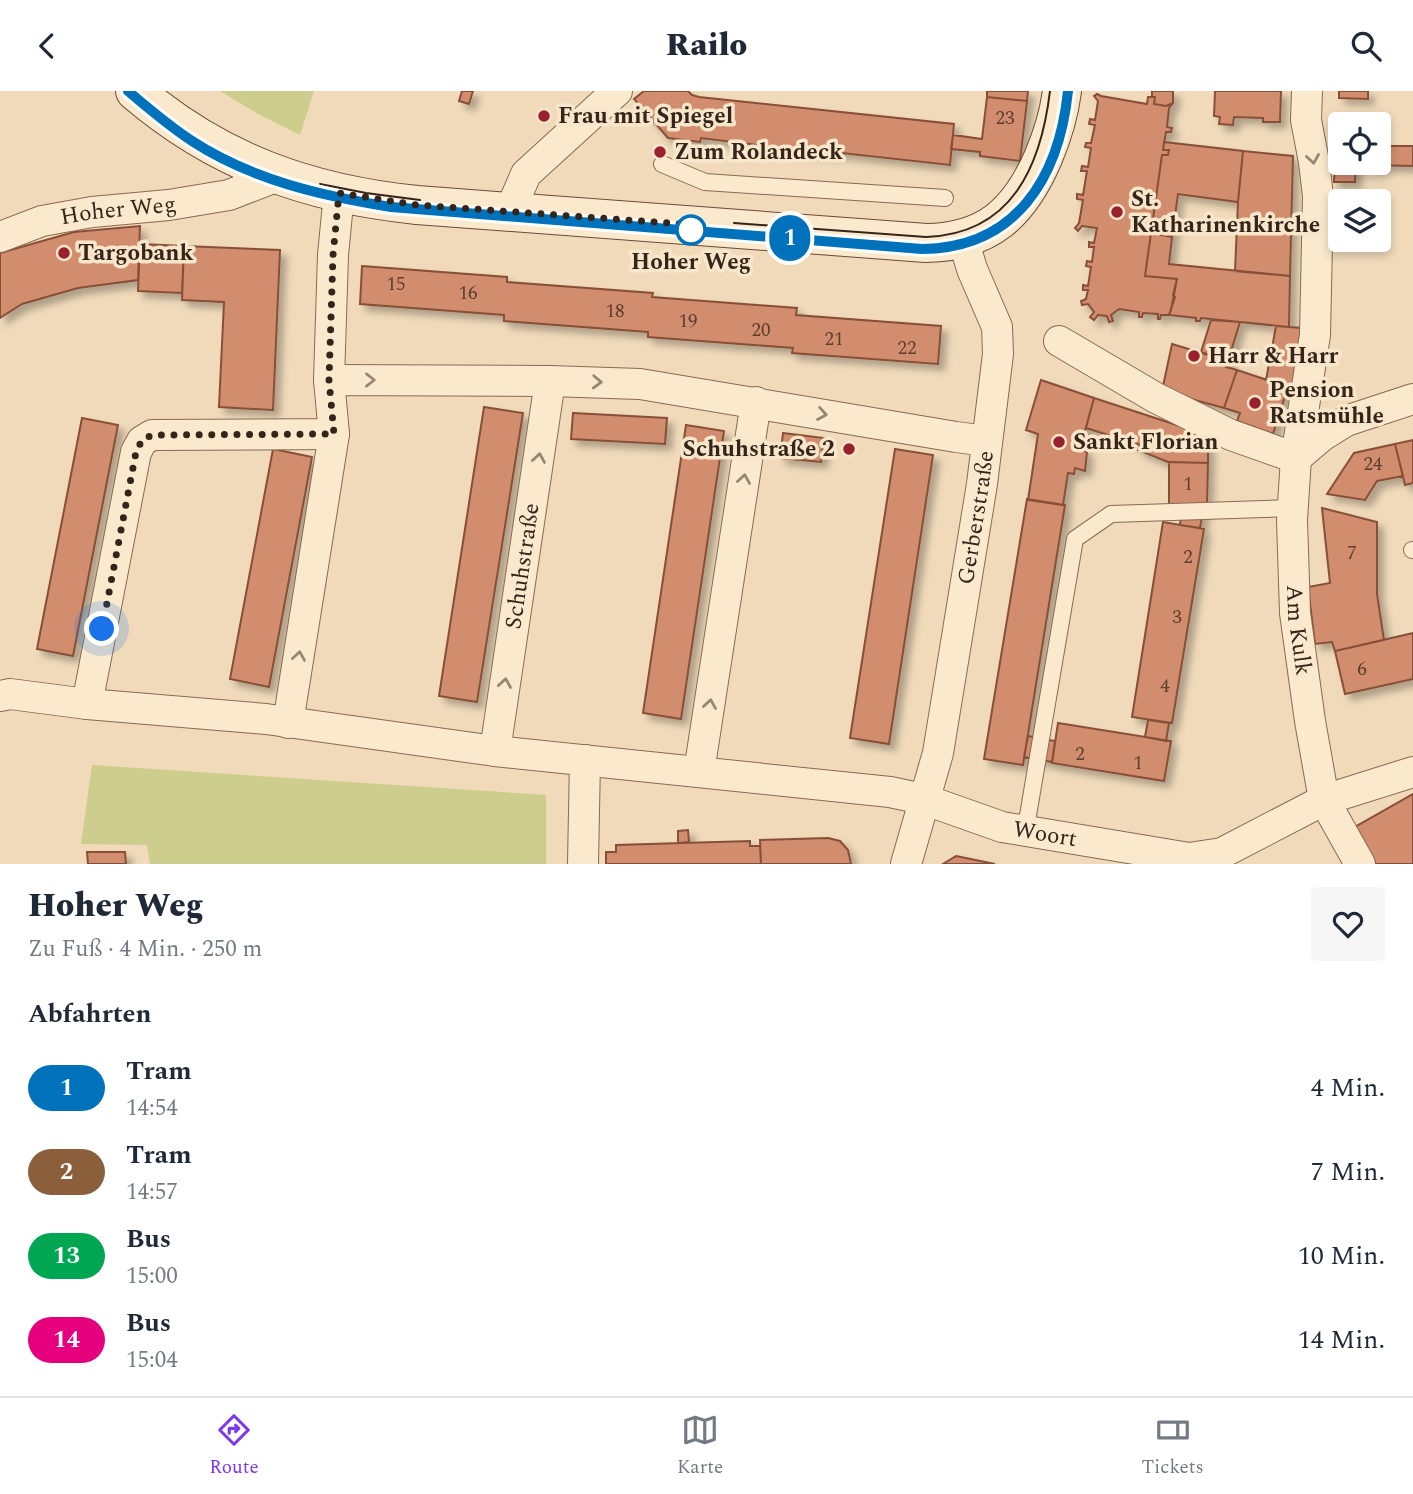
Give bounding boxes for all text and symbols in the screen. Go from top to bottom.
text: Railo [666,21,747,70]
icon: back [28,27,66,65]
icon: search [1347,27,1385,65]
place label: Frau mit Spiegel [558,99,733,134]
house number: 23 [995,104,1015,133]
marker: Frau mit Spiegel [536,108,552,124]
map controls [1328,112,1391,252]
button: locate [1328,112,1391,175]
place label: Zum Rolandeck [674,135,843,170]
marker: Zum Rolandeck [652,144,668,160]
one-way arrow [1305,153,1320,164]
place label: St. Katharinenkirche [1131,182,1320,243]
street label: Hoher Weg [58,187,179,235]
button: layers [1328,189,1391,252]
marker: St. Katharinenkirche [1109,204,1125,220]
marker: Hoher Weg [676,215,706,245]
line badge: 1 [767,215,813,261]
text: 1 [783,220,797,256]
place label: Targobank [78,236,193,271]
marker: Targobank [56,245,72,261]
place label: Hoher Weg [631,245,751,280]
house number: 15 [386,270,406,299]
house number: 16 [458,279,478,308]
house number: 18 [605,297,625,326]
house number: 19 [678,307,698,336]
house number: 20 [751,316,771,345]
house number: 21 [824,325,844,354]
house number: 22 [897,334,917,363]
place label: Harr & Harr [1208,339,1339,374]
marker: Harr & Harr [1186,348,1202,364]
one-way arrow [365,372,376,388]
place label: Pension Ratsmühle [1269,373,1384,434]
one-way arrow [592,375,603,390]
marker: Pension Ratsmühle [1247,395,1263,411]
one-way arrow [816,406,828,421]
place label: Sankt Florian [1073,425,1218,460]
place label: Schuhstraße 2 [682,432,835,467]
marker: Sankt Florian [1051,434,1067,450]
marker: Schuhstraße 2 [841,441,857,457]
street label: Gerberstraße [948,449,1003,587]
house number: 24 [1363,450,1383,479]
one-way arrow [531,452,546,464]
house number: 1 [1183,470,1193,499]
one-way arrow [736,473,751,485]
street label: Schuhstraße [496,501,549,631]
house number: 7 [1347,539,1357,568]
house number: 2 [1183,543,1193,572]
street label: Am Kulk [1277,584,1321,678]
house number: 3 [1172,603,1182,632]
your location [84,611,119,646]
one-way arrow [291,650,306,662]
house number: 6 [1357,655,1367,684]
house number: 4 [1160,672,1170,701]
one-way arrow [497,677,512,689]
one-way arrow [702,698,717,710]
house number: 2 [1075,740,1085,769]
house number: 1 [1133,749,1143,778]
street label: Woort [1010,812,1080,857]
text: Hoher Weg [28,881,204,931]
button: heart [1311,887,1385,961]
text: Zu Fuß · 4 Min. · 250 m [28,932,262,967]
text: Abfahrten [28,994,152,1034]
text: Tram [126,1051,192,1091]
text: 4 Min. [1311,1068,1385,1108]
text: 1 [60,1070,73,1106]
text: 14:54 [126,1091,178,1126]
text: Tram [126,1135,192,1175]
text: 7 Min. [1311,1152,1385,1192]
text: 2 [60,1154,73,1190]
text: 14:57 [126,1175,178,1210]
text: Bus [126,1219,171,1259]
text: 10 Min. [1298,1236,1385,1276]
text: 13 [53,1238,80,1274]
text: 15:00 [126,1259,178,1294]
text: Bus [126,1303,171,1343]
text: 14 Min. [1298,1320,1385,1360]
text: 14 [53,1322,80,1358]
text: 15:04 [126,1343,178,1378]
tab: Route [209,1411,259,1482]
tab: Karte [677,1411,723,1482]
tab: Tickets [1142,1411,1204,1482]

